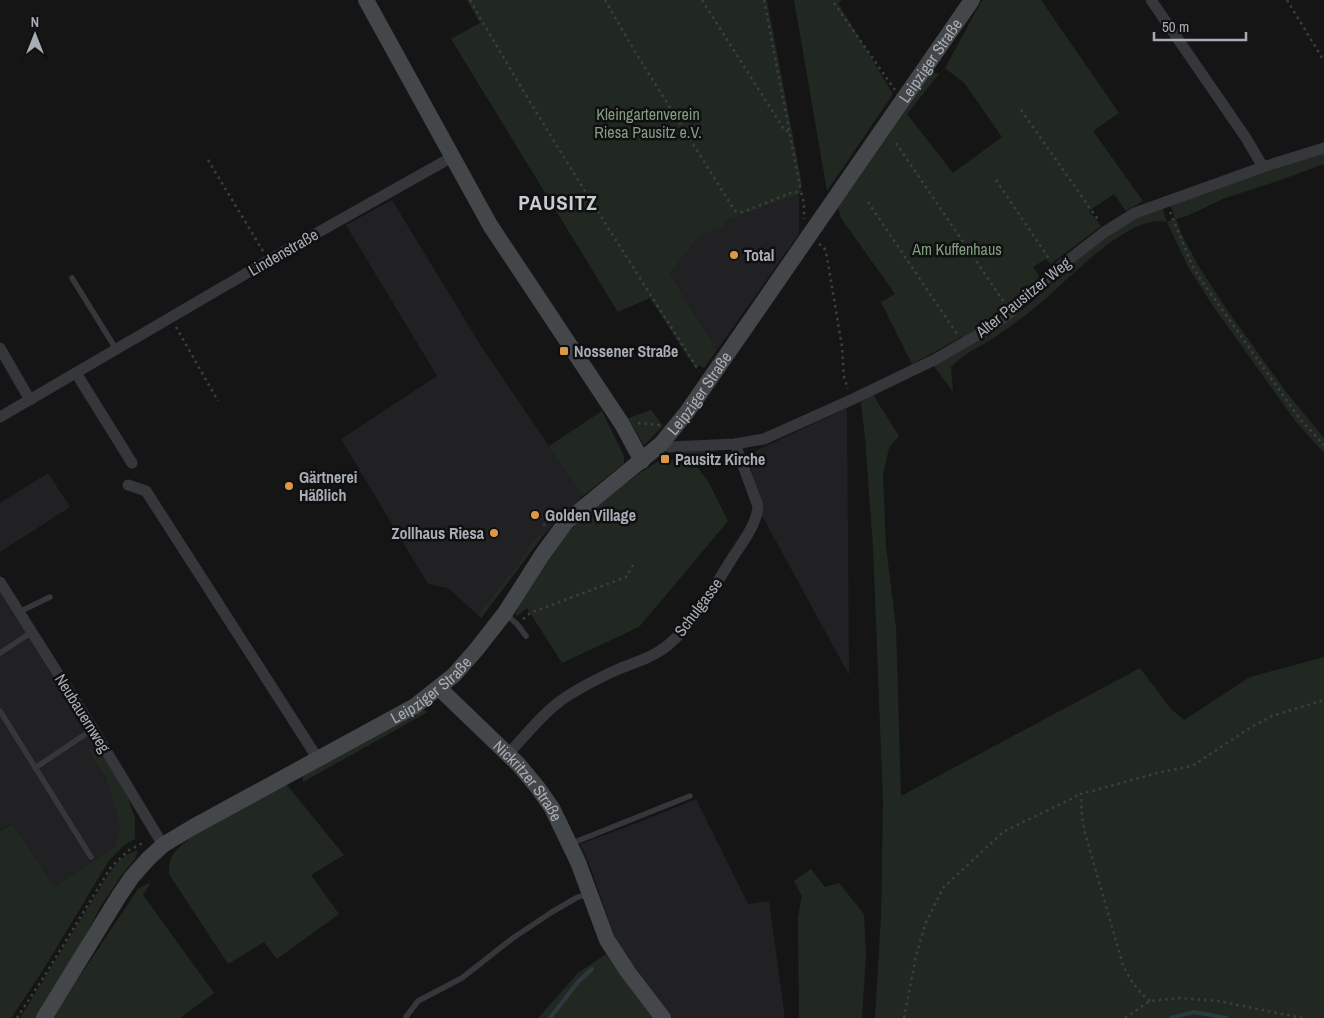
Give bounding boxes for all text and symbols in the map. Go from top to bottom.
north arrow [10,10,60,60]
scale bar [1154,10,1246,42]
text: N [31,13,39,31]
street label: Leipziger Straße [893,14,967,107]
text: 50 m [1162,16,1189,37]
park label: Kleingartenverein Riesa Pausitz e.V. [594,103,702,143]
district label: PAUSITZ [518,188,598,217]
street label: Lindenstraße [244,223,322,281]
park label: Am Kuffenhaus [911,238,1002,260]
place label: Total [744,244,774,266]
marker: Total [728,249,740,261]
street label: Alter Pausitzer Weg [970,251,1076,343]
place label: Nossener Straße [574,340,678,362]
marker: Nossener Straße [558,345,570,357]
street label: Leipziger Straße [662,347,737,439]
place label: Pausitz Kirche [675,448,765,470]
marker: Pausitz Kirche [659,453,671,465]
place label: Gärtnerei Häßlich [299,466,357,506]
marker: Gärtnerei Häßlich [283,480,295,492]
place label: Golden Village [545,504,636,526]
marker: Golden Village [529,509,541,521]
place label: Zollhaus Riesa [391,522,485,544]
marker: Zollhaus Riesa [488,527,500,539]
street label: Schulgasse [669,573,727,641]
street label: Leipziger Straße [386,652,476,728]
street label: Neubauernweg [50,669,116,757]
street label: Nickritzer Straße [489,735,568,825]

